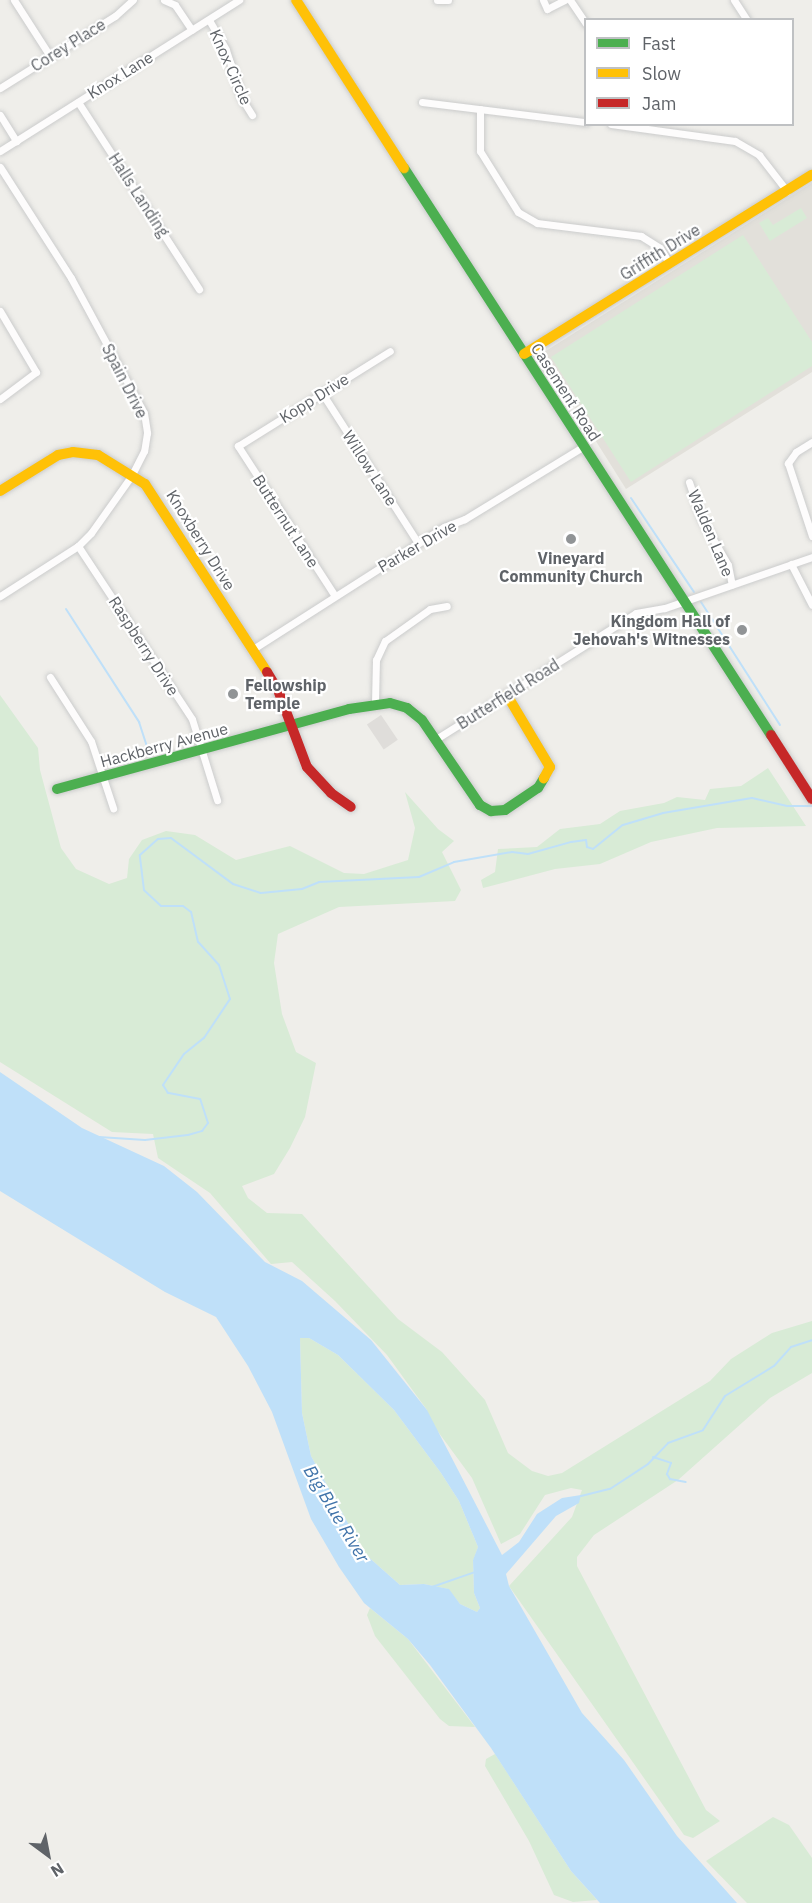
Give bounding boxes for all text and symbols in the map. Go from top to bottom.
street label: Corey Place [27,14,109,76]
legend [584,18,794,126]
street label: Knox Circle [206,26,256,108]
text: Fast [642,32,676,55]
street label: Knox Lane [83,47,157,103]
text: Slow [642,62,681,85]
text: Jam [642,92,677,115]
street label: Halls Landing [105,149,173,241]
street label: Griffith Drive [616,220,704,284]
street label: Casement Road [527,339,605,445]
street label: Spain Drive [98,341,152,421]
street label: Kopp Drive [276,369,352,427]
street label: Willow Lane [338,427,402,509]
street label: Butternut Lane [249,471,323,571]
street label: Knoxberry Drive [162,486,240,594]
street label: Walden Lane [684,487,738,579]
street label: Parker Drive [374,516,460,576]
marker: Vineyard Community Church [564,532,578,546]
place label: Vineyard Community Church [499,548,643,586]
street label: Raspberry Drive [105,593,183,699]
place label: Kingdom Hall of Jehovah's Witnesses [573,611,730,649]
marker: Kingdom Hall of Jehovah's Witnesses [735,623,749,637]
street label: Butterfield Road [453,655,563,733]
place label: Fellowship Temple [245,675,327,713]
marker: Fellowship Temple [226,687,240,701]
street label: Hackberry Avenue [98,719,230,771]
water label: Big Blue River [299,1462,373,1566]
north arrow [18,1825,78,1885]
text: N [47,1859,68,1882]

